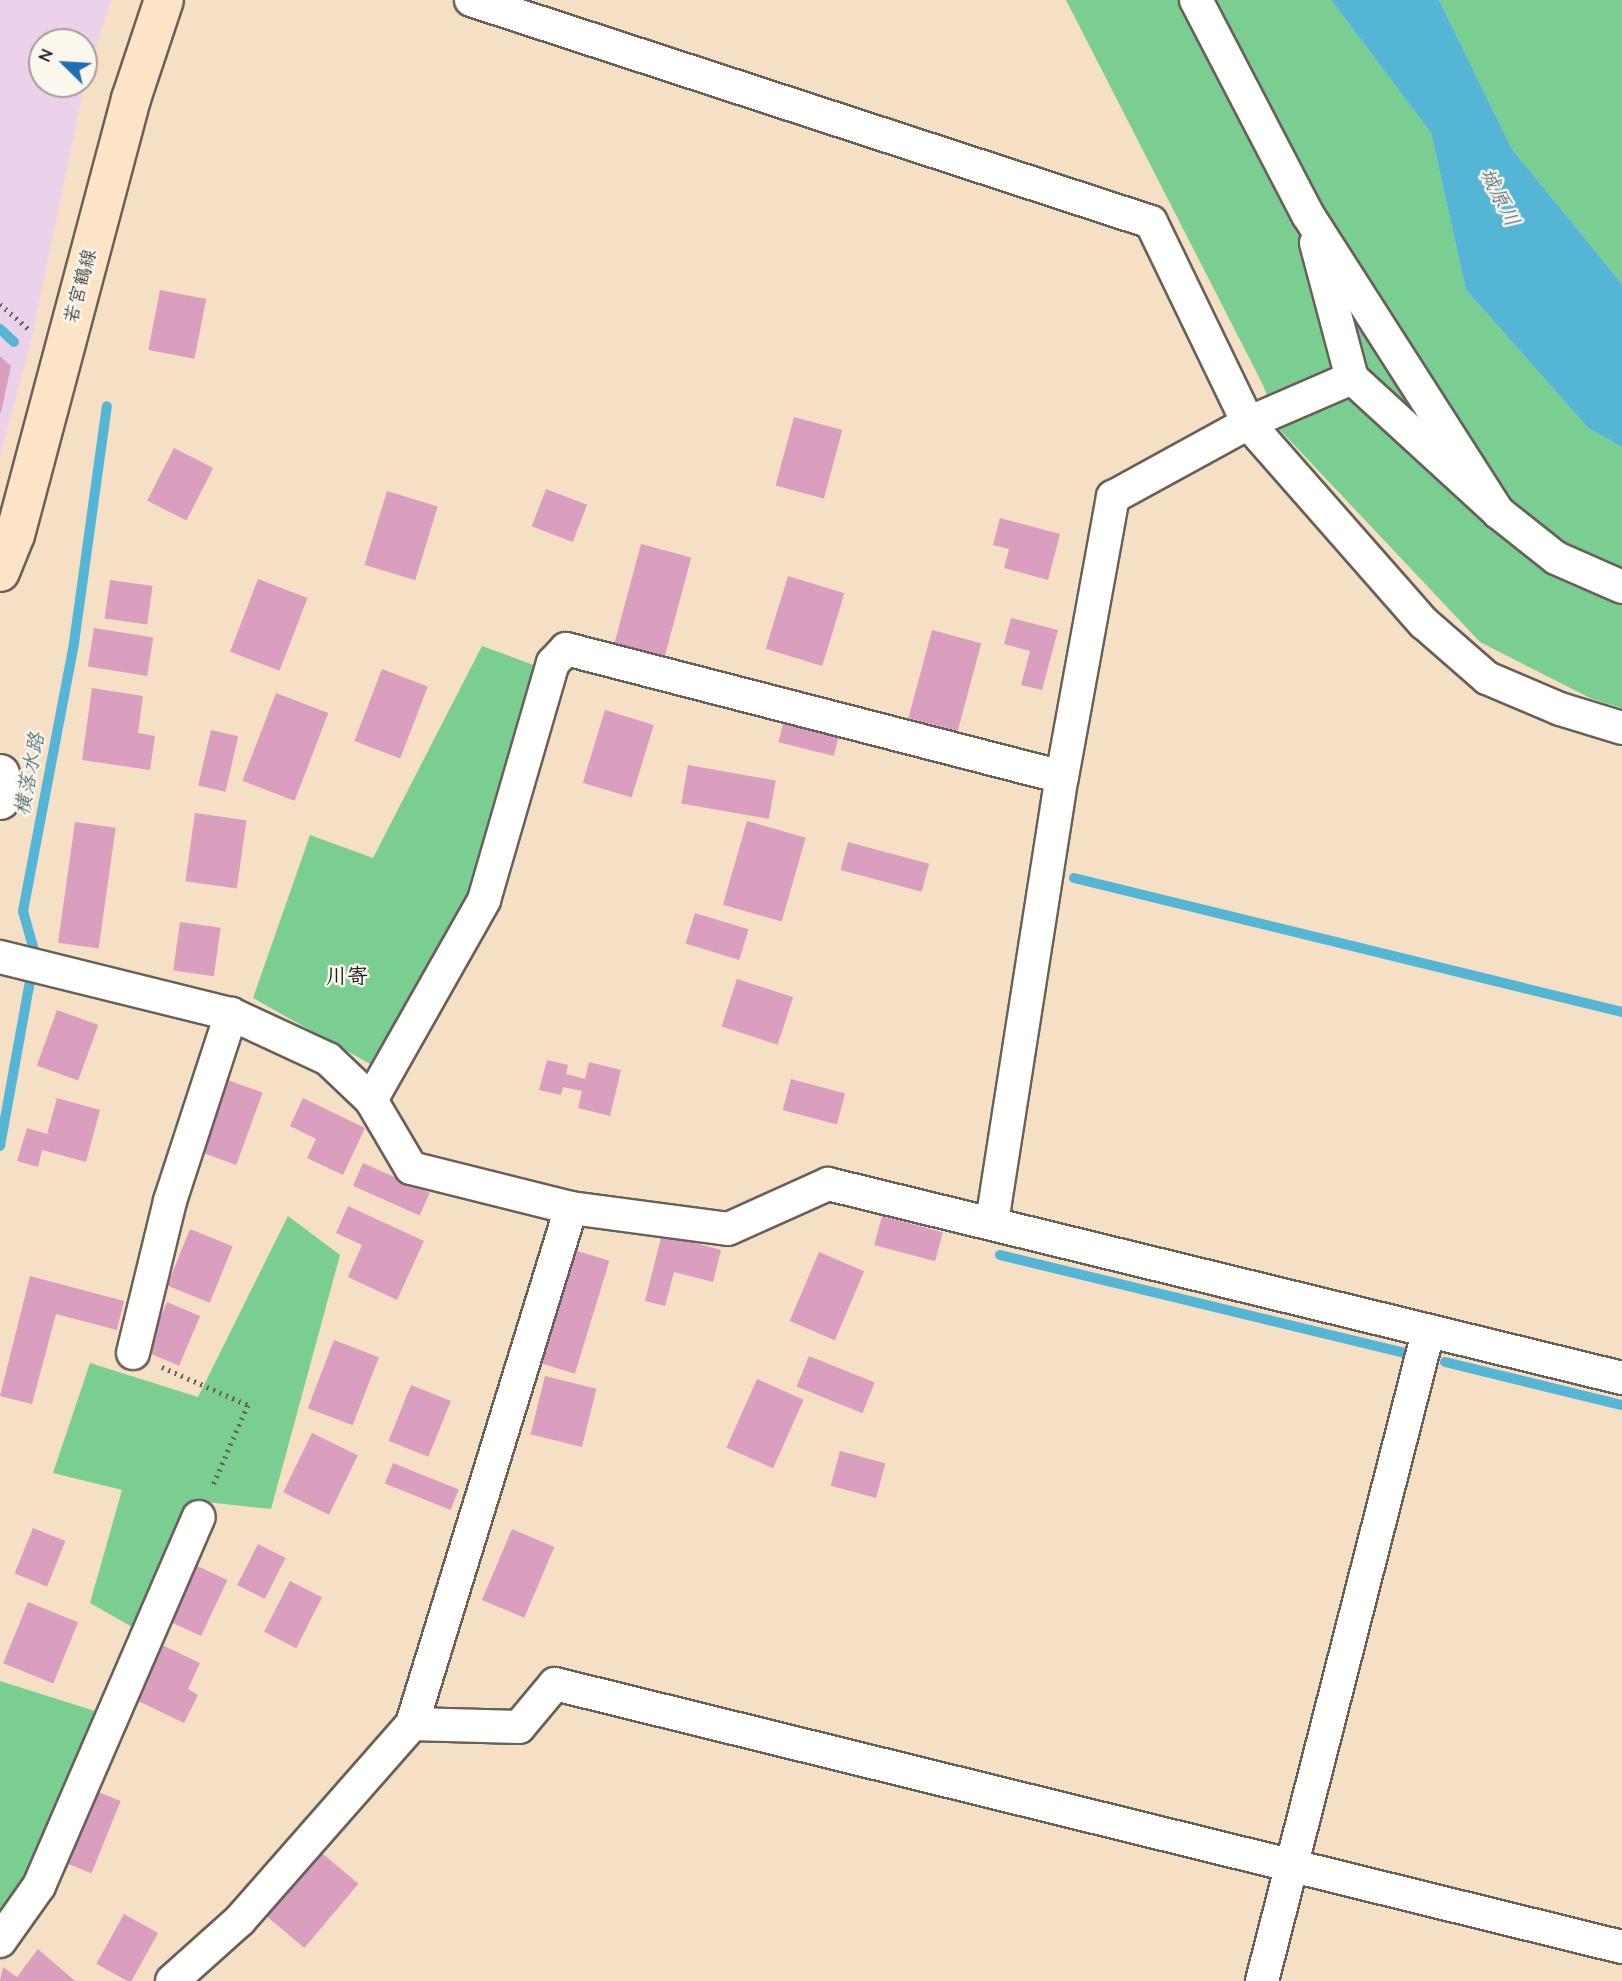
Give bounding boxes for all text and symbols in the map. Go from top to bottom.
north arrow [28,28,98,98]
text: N [33,45,58,65]
water label: 城原川 [1474,163,1526,231]
street label: 若宮鶴線 [60,246,102,326]
water label: 横落水路 [9,730,49,818]
district label: 川寄 [326,963,368,989]

